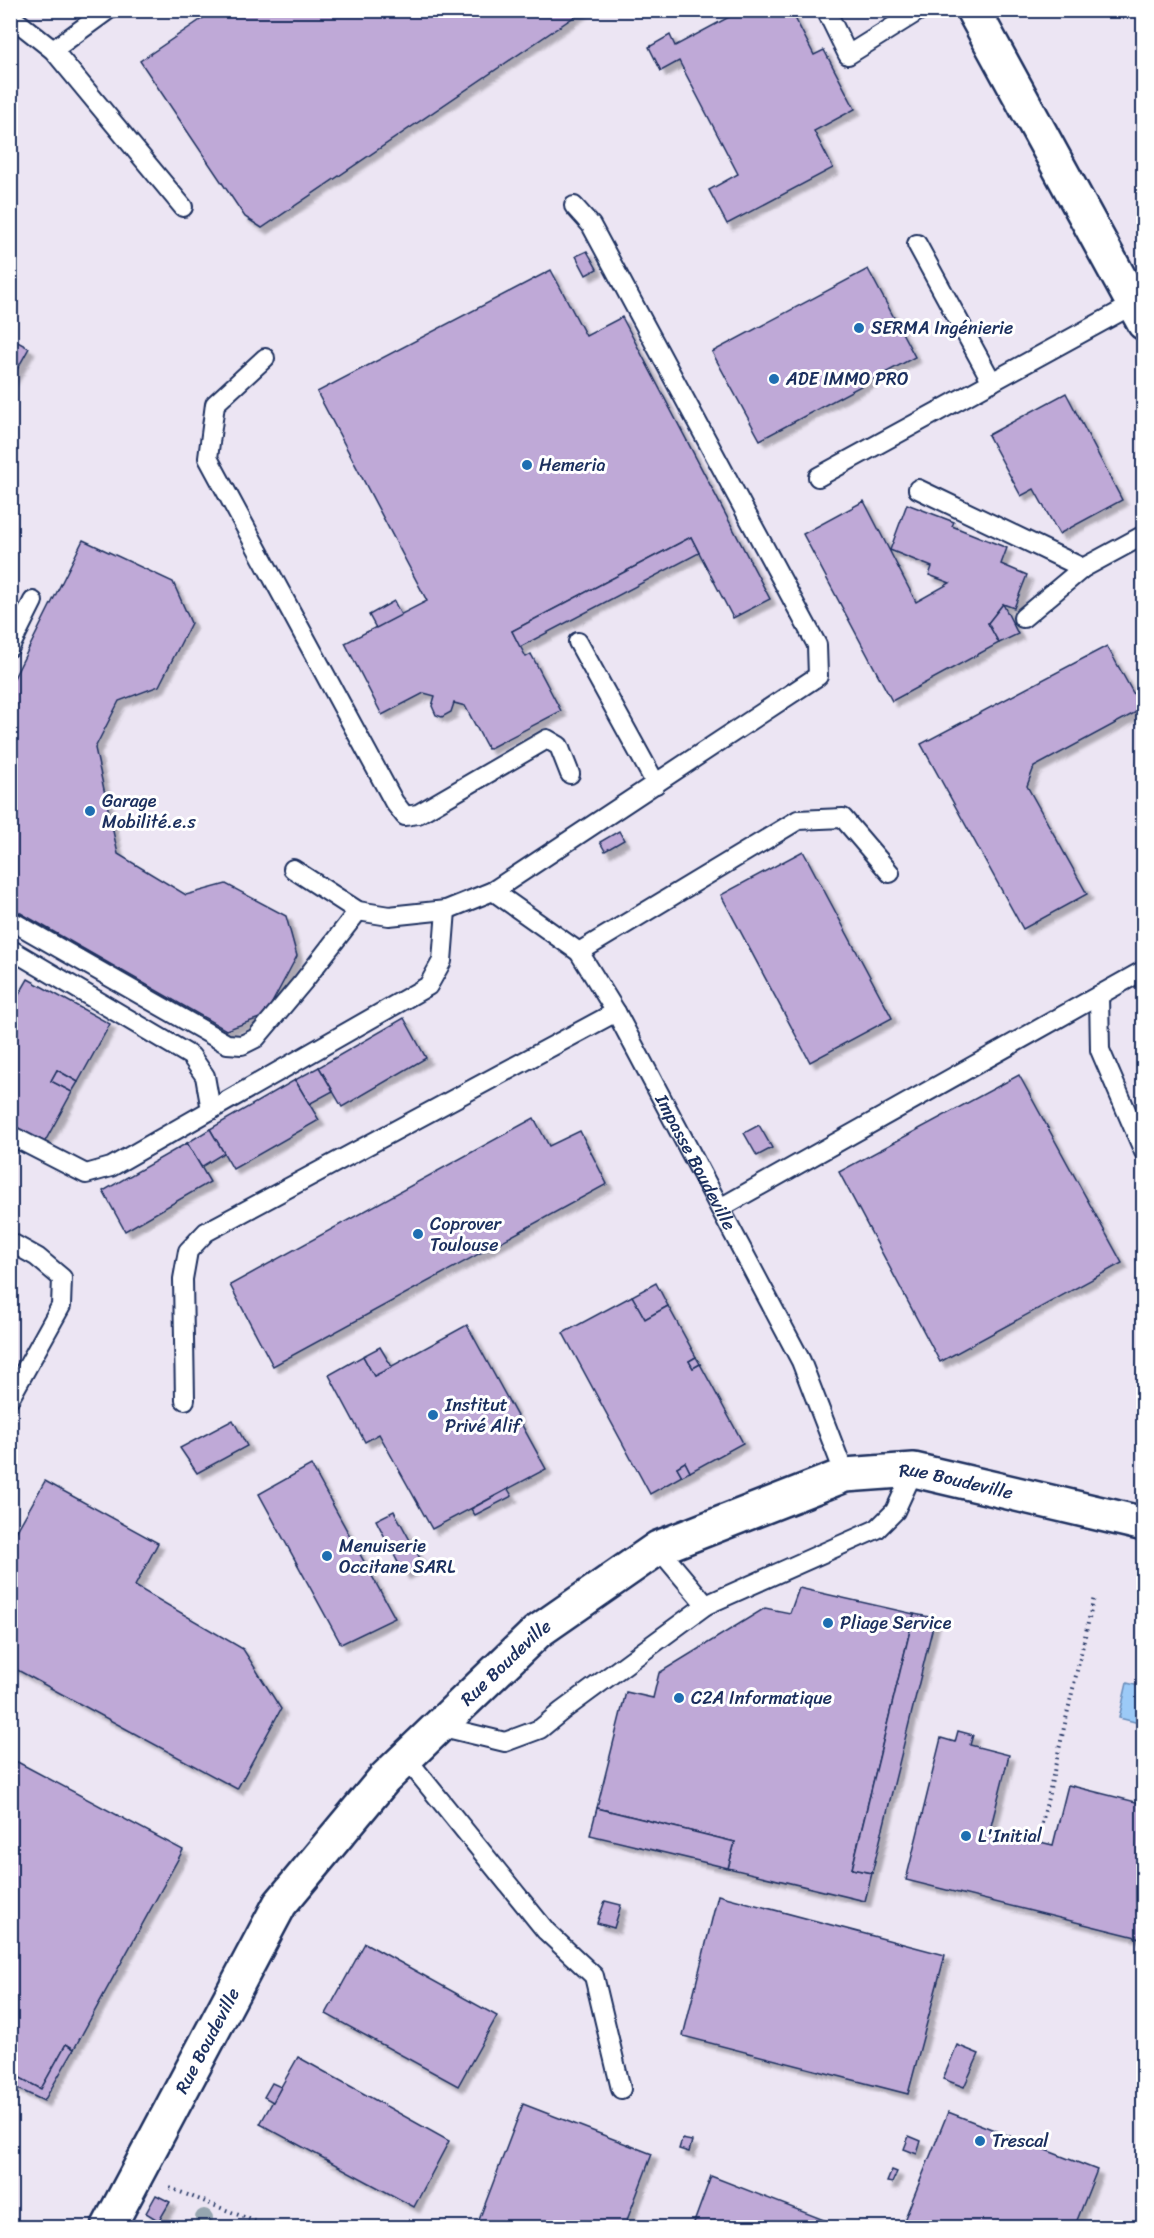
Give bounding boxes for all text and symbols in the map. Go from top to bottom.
place label: SERMA Ingénierie [871,312,1013,344]
marker: SERMA Ingénierie [852,321,866,335]
place label: ADE IMMO PRO [785,363,909,395]
marker: ADE IMMO PRO [767,372,781,386]
place label: Hemeria [539,449,605,481]
marker: Hemeria [520,458,534,472]
place label: Garage Mobilité.e.s [102,785,196,838]
marker: Garage Mobilité.e.s [83,804,97,818]
street label: Impasse Boudeville [646,1087,745,1236]
place label: Coprover Toulouse [430,1208,502,1261]
marker: Coprover Toulouse [411,1227,425,1241]
place label: Institut Privé Alif [444,1389,523,1442]
marker: Institut Privé Alif [426,1408,440,1422]
street label: Rue Boudeville [898,1453,1016,1509]
place label: Menuiserie Occitane SARL [339,1530,456,1583]
marker: Menuiserie Occitane SARL [320,1549,334,1563]
place label: Pliage Service [840,1607,952,1639]
street label: Rue Boudeville [453,1611,558,1714]
marker: Pliage Service [821,1616,835,1630]
place label: C2A Informatique [691,1682,832,1714]
marker: C2A Informatique [672,1691,686,1705]
place label: L'Initial [978,1820,1043,1852]
marker: L'Initial [959,1829,973,1843]
street label: Rue Boudeville [166,1982,249,2100]
place label: Trescal [992,2125,1049,2157]
marker: Trescal [973,2134,987,2148]

